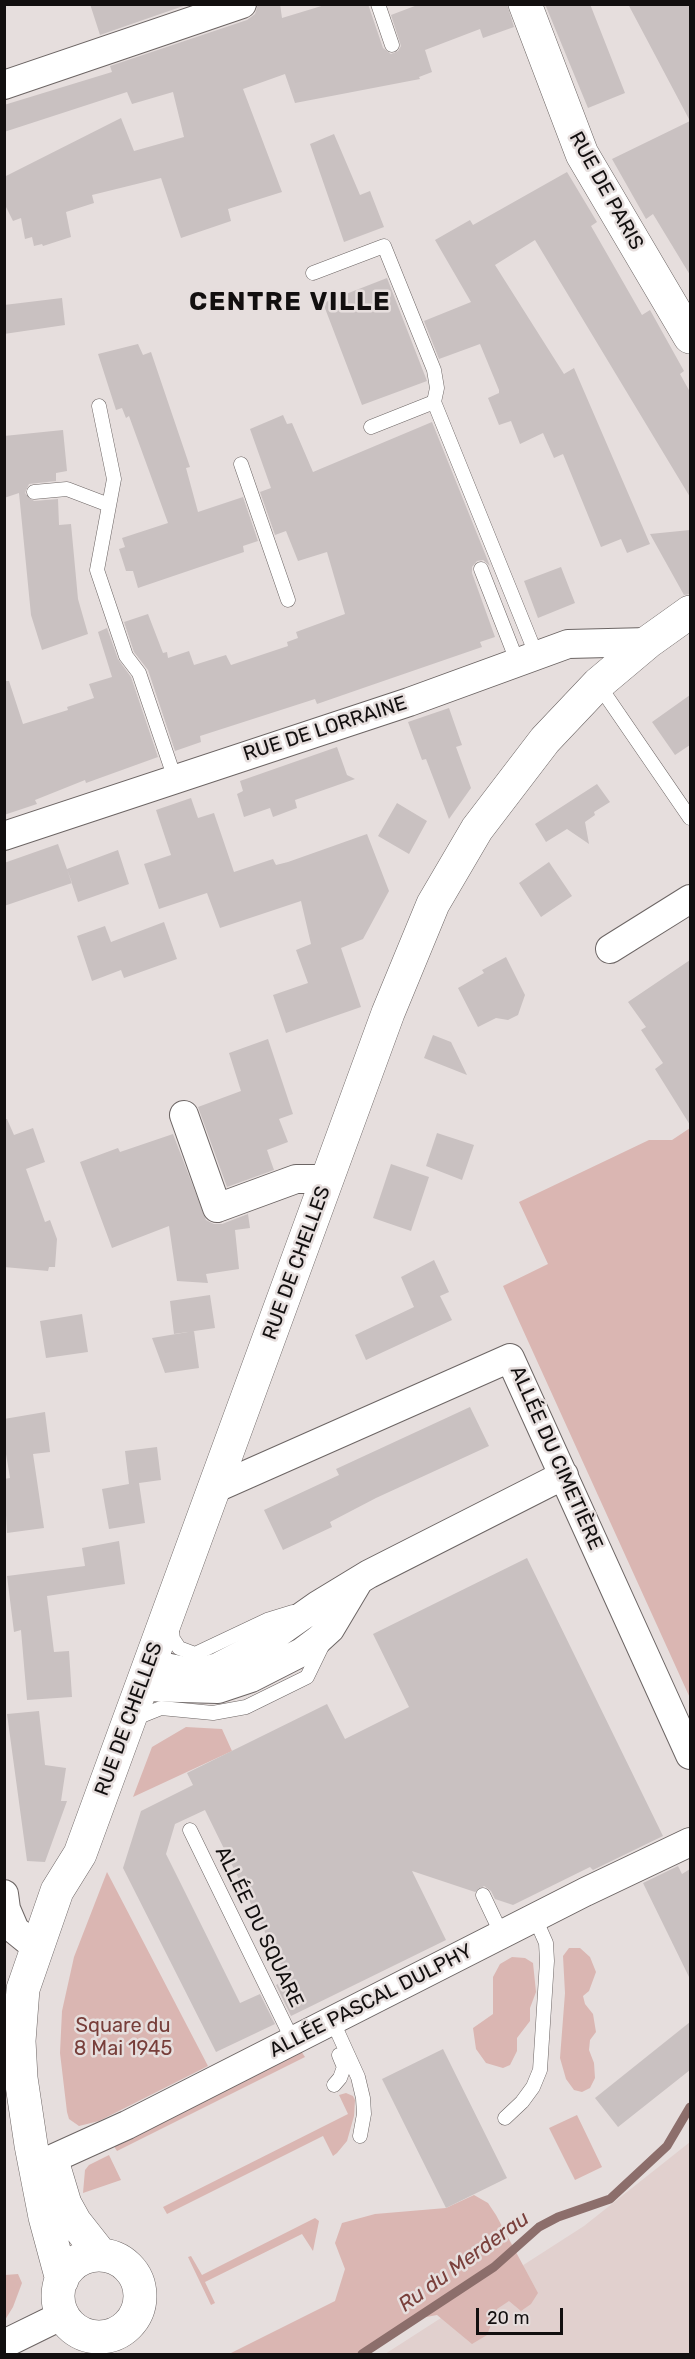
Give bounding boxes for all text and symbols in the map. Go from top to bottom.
street label: RUE DE PARIS [564,128,648,254]
district label: CENTRE VILLE [189,286,391,318]
street label: RUE DE LORRAINE [240,691,410,767]
street label: RUE DE CHELLES [258,1183,336,1343]
street label: ALLÉE DU CIMETIÈRE [505,1362,607,1554]
street label: RUE DE CHELLES [90,1639,168,1799]
street label: ALLÉE DU SQUARE [210,1843,308,2011]
street label: ALLÉE PASCAL DULPHY [265,1939,477,2063]
park label: Square du 8 Mai 1945 [74,2014,172,2061]
water label: Ru du Merderau [394,2206,534,2318]
scale bar [479,2296,566,2334]
text: 20 m [487,2307,529,2329]

